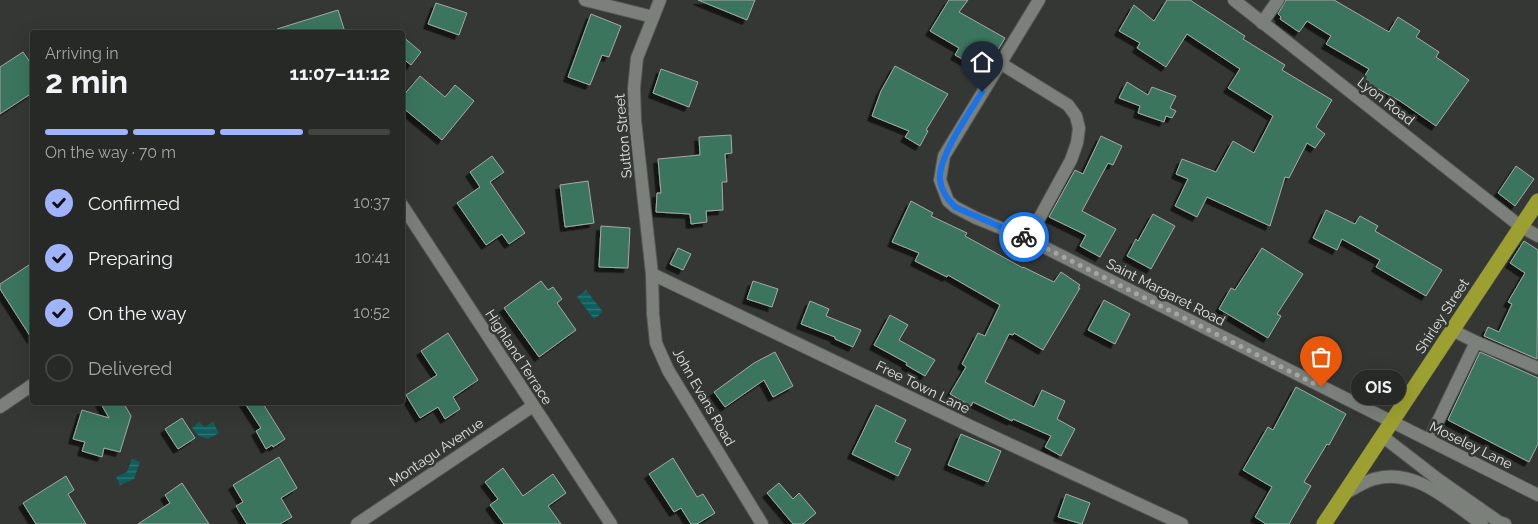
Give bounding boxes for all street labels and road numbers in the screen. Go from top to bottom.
street label: Lyon Road [1354,74,1418,128]
street label: Sutton Street [611,93,635,179]
street label: Saint Margaret Road [1104,255,1228,329]
street label: Shirley Street [1412,275,1472,356]
street label: Highland Terrace [482,306,556,408]
street label: John Evans Road [670,345,738,449]
street label: Free Town Lane [874,357,972,417]
street label: Montagu Avenue [386,415,486,489]
street label: Moseley Lane [1427,418,1515,472]

